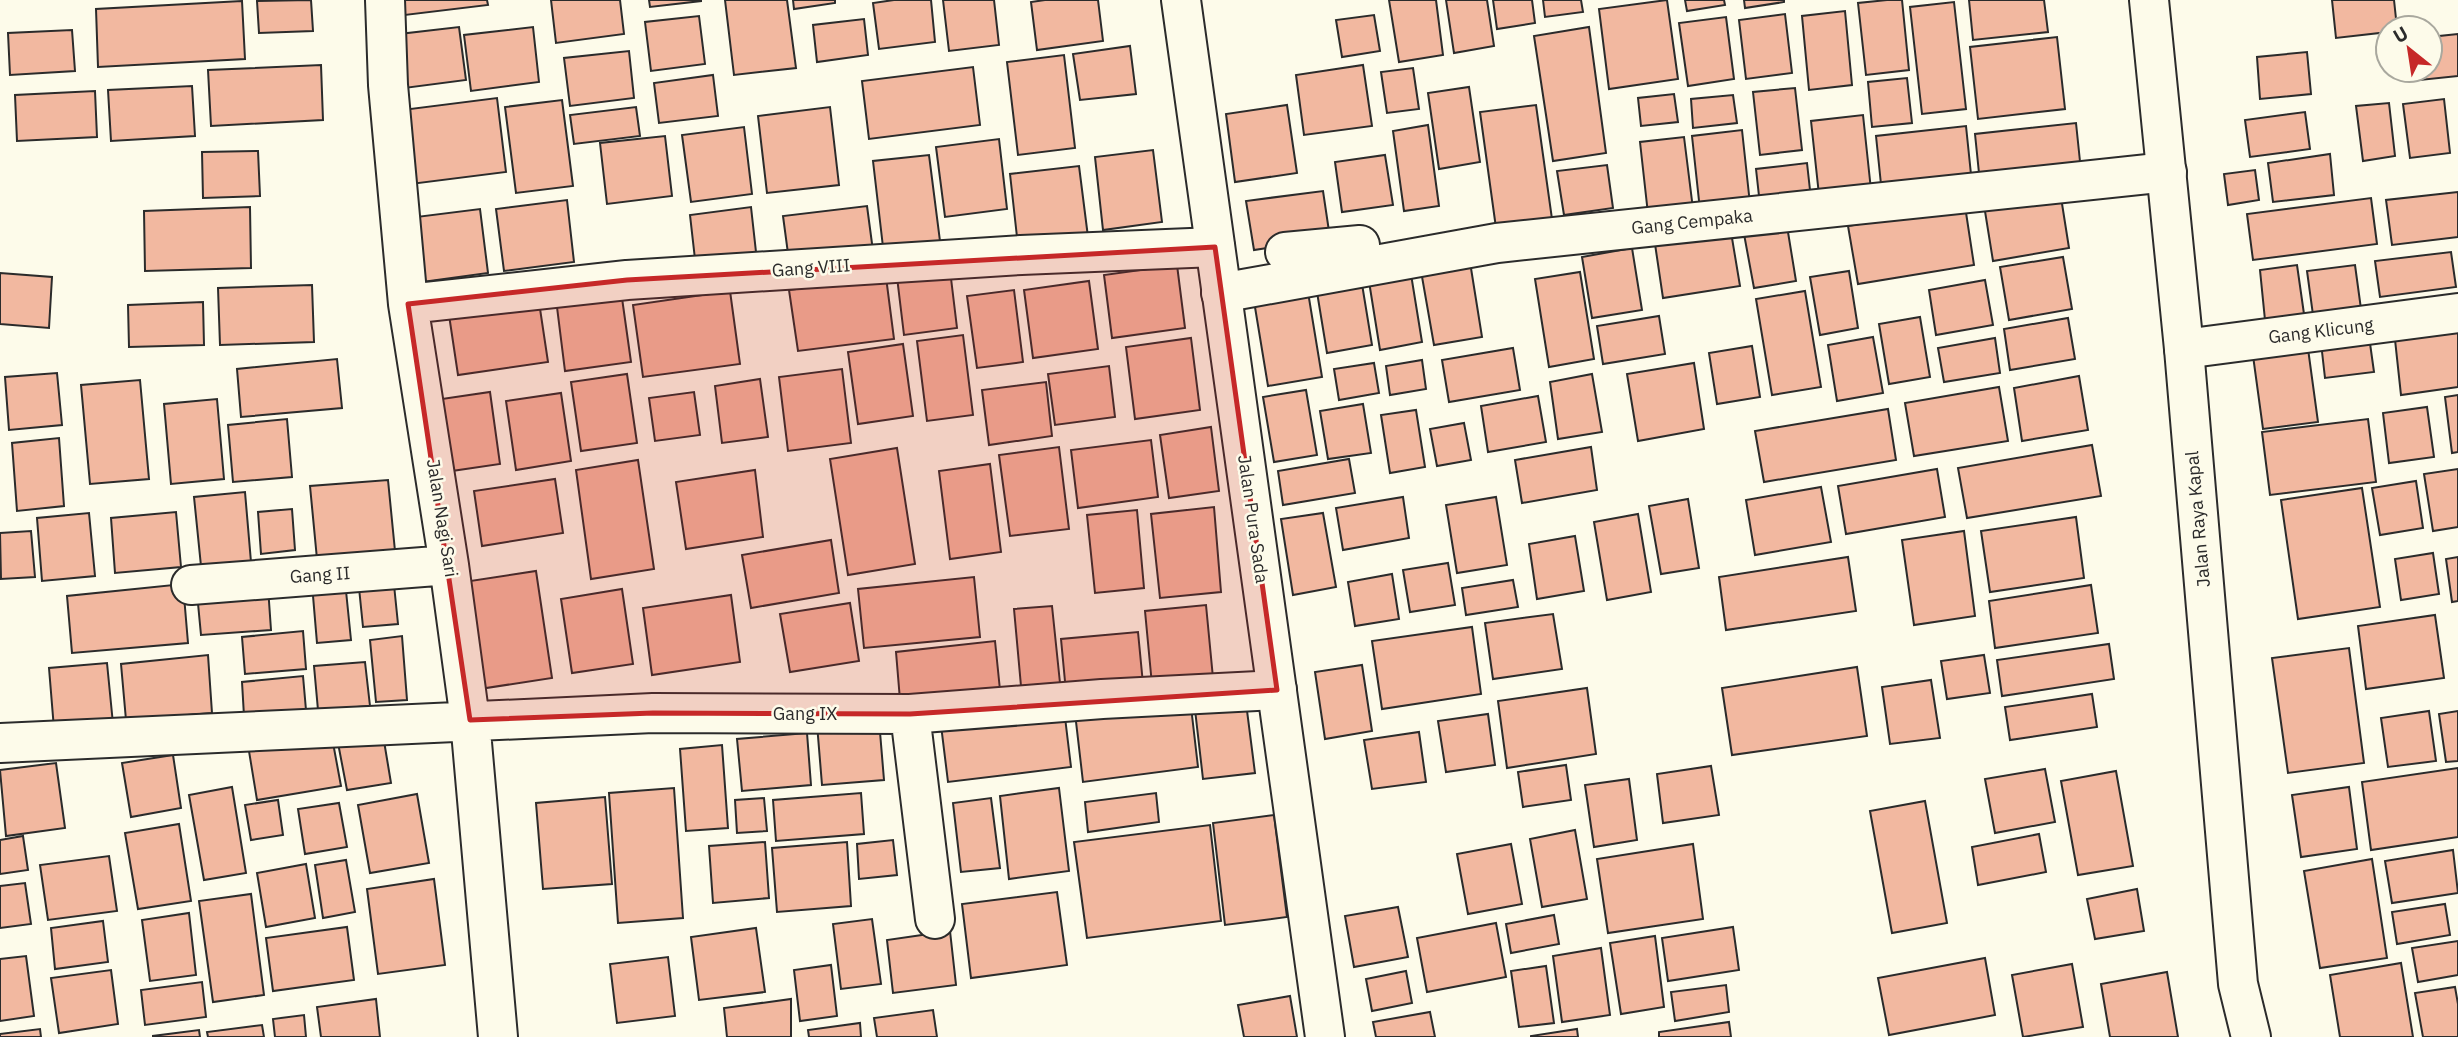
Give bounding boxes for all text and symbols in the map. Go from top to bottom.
north arrow [2374,14,2444,84]
text: U [2389,21,2412,48]
street label: Gang Cempaka [1630,204,1754,239]
street label: Gang VIII [771,253,851,282]
street label: Gang Klicung [2267,313,2375,348]
street label: Jalan Raya Kapal [2180,450,2215,588]
street label: Jalan Pura Sada [1233,453,1274,585]
street label: Jalan Nagi Sari [422,457,463,579]
street label: Gang II [289,561,351,588]
street label: Gang IX [773,702,837,725]

